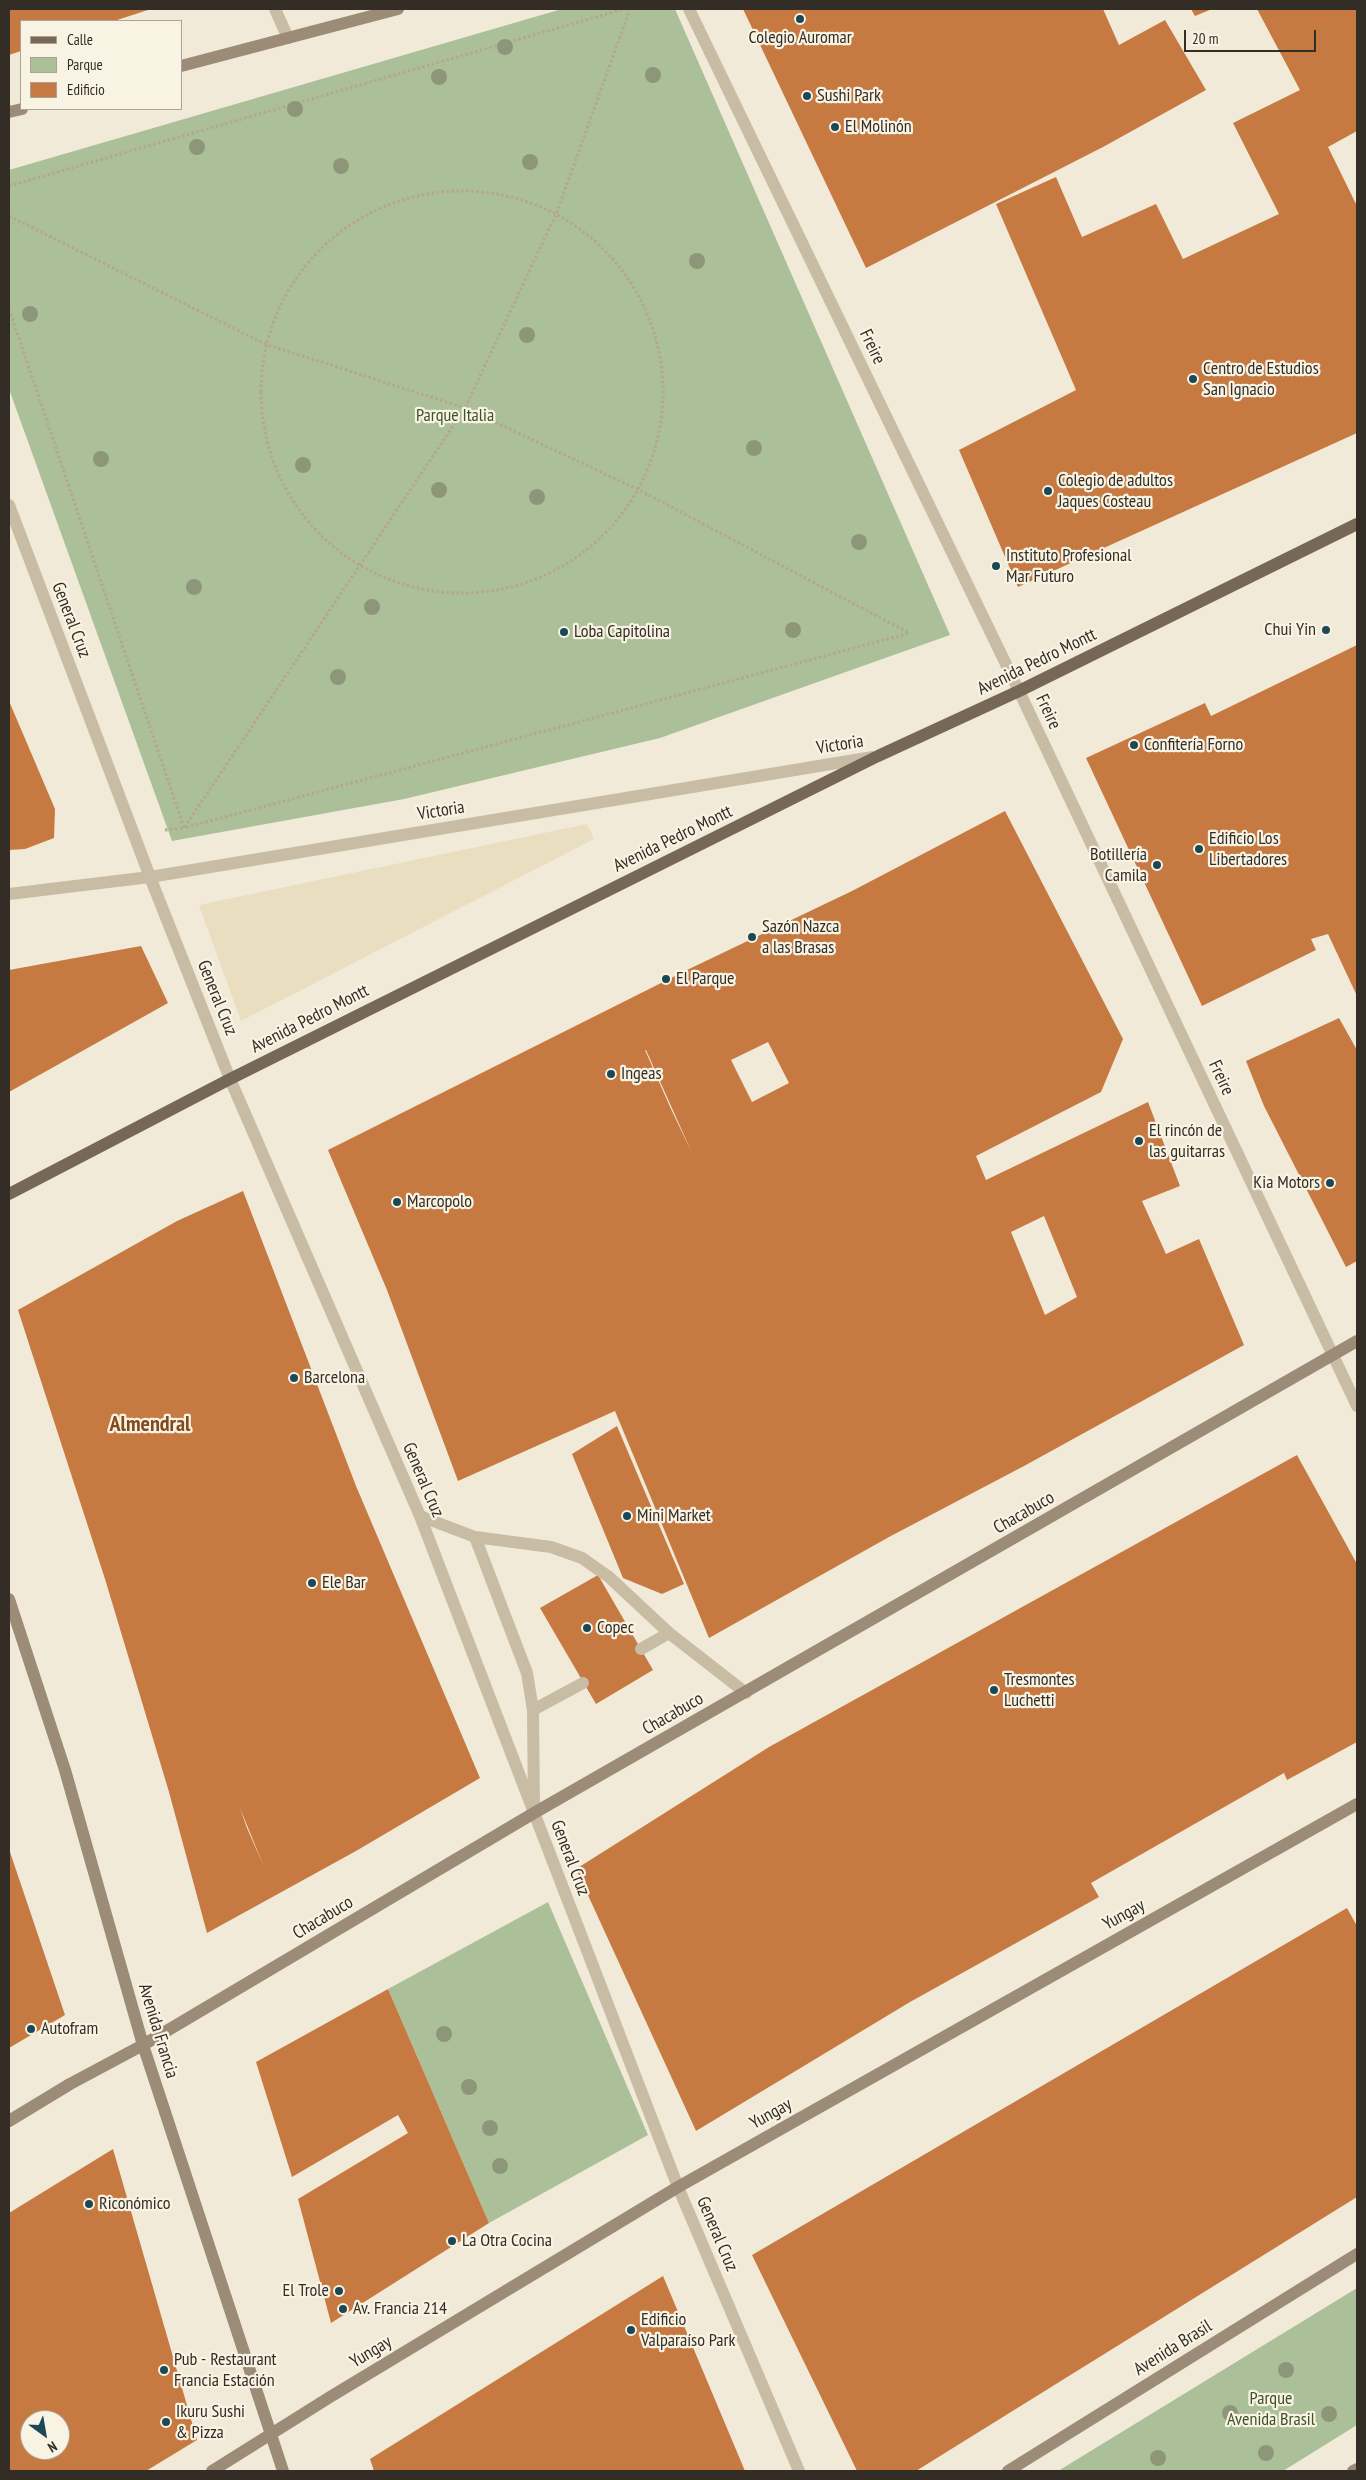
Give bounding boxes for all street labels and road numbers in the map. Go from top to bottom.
street label: Freire [854,326,890,368]
street label: General Cruz [47,579,95,661]
street label: Avenida Pedro Montt [974,624,1100,700]
street label: Freire [1031,691,1065,733]
street label: Victoria [815,731,865,759]
street label: Victoria [416,797,466,825]
street label: Avenida Pedro Montt [610,801,736,877]
street label: General Cruz [192,957,242,1039]
street label: Avenida Pedro Montt [247,980,373,1058]
street label: Freire [1204,1057,1238,1099]
street label: General Cruz [398,1439,448,1521]
street label: Chacabuco [990,1487,1058,1539]
street label: Chacabuco [639,1688,707,1740]
street label: General Cruz [546,1817,594,1899]
street label: Chacabuco [289,1892,357,1944]
street label: Yungay [1099,1895,1149,1935]
street label: Avenida Francia [133,1981,183,2081]
street label: Yungay [746,2094,796,2134]
street label: General Cruz [692,2193,742,2275]
street label: Avenida Brasil [1130,2316,1216,2380]
street label: Yungay [346,2331,396,2373]

